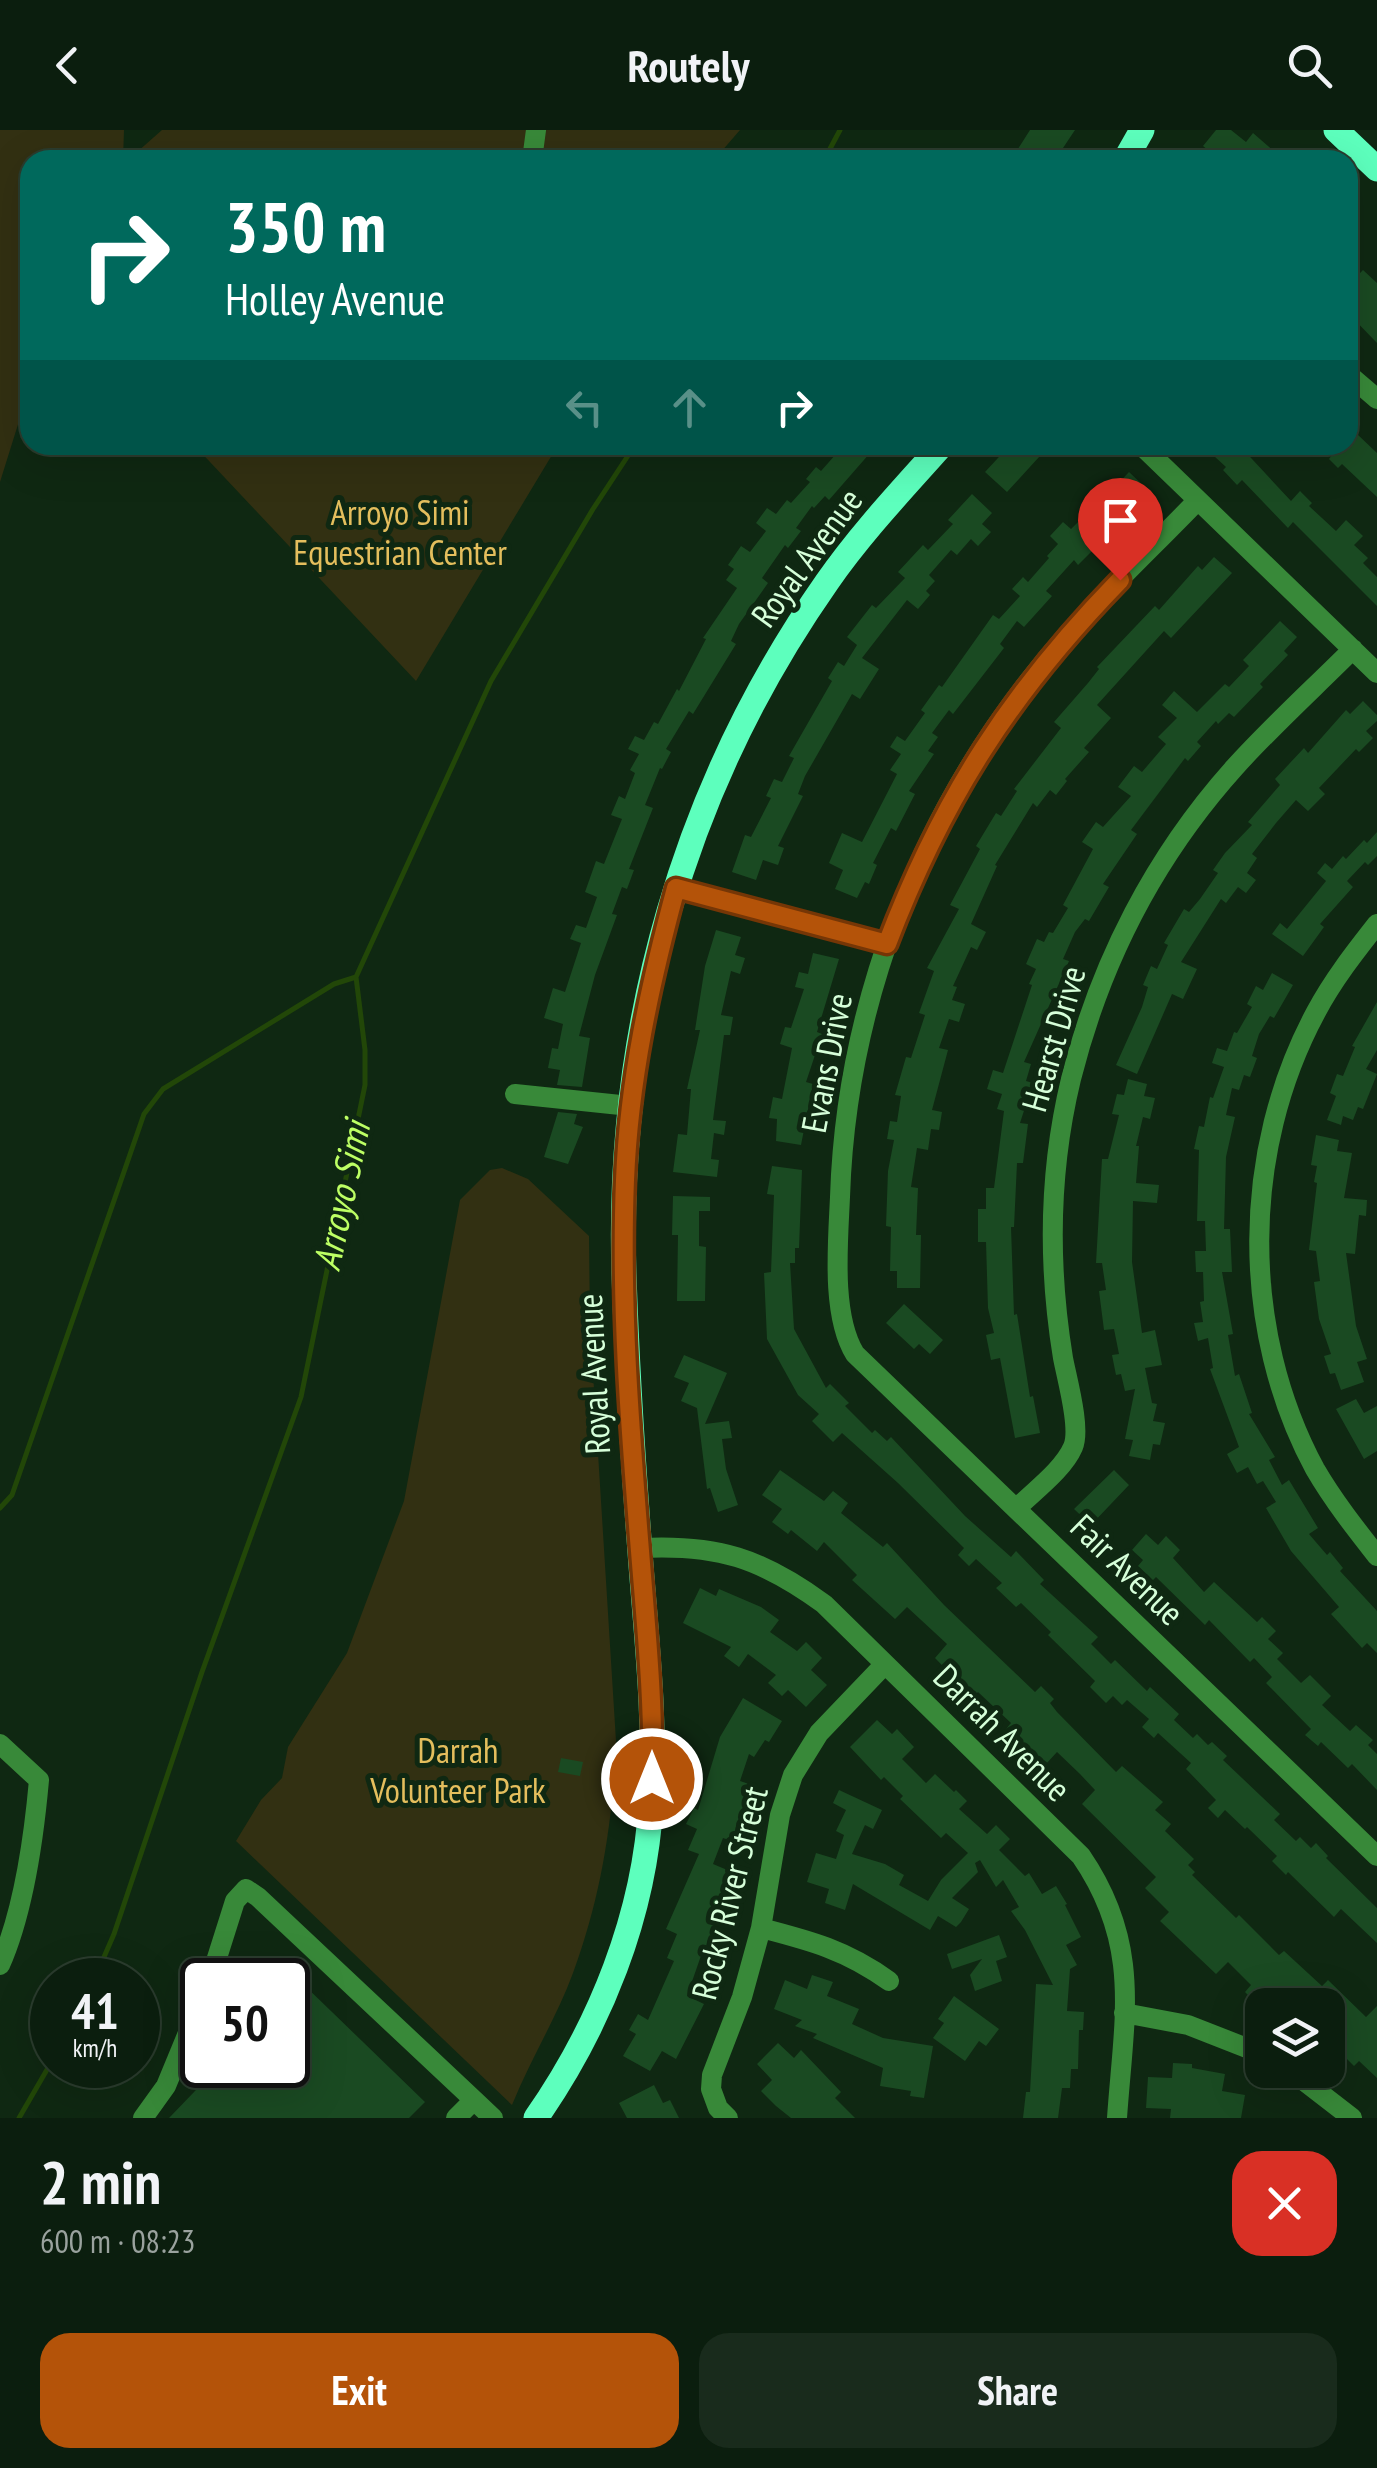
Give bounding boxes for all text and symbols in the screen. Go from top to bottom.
text: Routely [627,36,750,94]
icon: back [40,38,95,93]
icon: search [1282,38,1337,93]
text: 350 m [225,181,386,271]
icon: right [60,190,190,320]
text: Holley Avenue [225,269,445,327]
icon: left [557,380,612,435]
icon: ahead [662,380,717,435]
icon: right [767,380,822,435]
pin [1078,478,1163,581]
street label: Royal Avenue [740,479,872,636]
park label: Arroyo Simi Equestrian Center [293,489,507,575]
icon: arrive [1093,493,1148,548]
street label: Hearst Drive [1010,961,1096,1117]
street label: Evans Drive [790,989,862,1136]
water label: Arroyo Simi [301,1112,381,1275]
street label: Royal Avenue [566,1293,620,1455]
street label: Fair Avenue [1061,1504,1194,1635]
street label: Darrah Avenue [924,1654,1081,1811]
park label: Darrah Volunteer Park [369,1727,546,1813]
position arrow [600,1727,704,1831]
street label: Rocky River Street [680,1781,778,2004]
speed limit sign: 50 [180,1958,310,2088]
text: 41 [71,1978,119,2043]
map controls [1245,1988,1345,2088]
button: layers [1245,1988,1345,2088]
text: km/h [73,2032,117,2064]
text: 2 min [40,2143,161,2221]
button: close [1232,2151,1337,2256]
text: 600 m · 08:23 [40,2220,195,2262]
button: Exit [40,2333,679,2448]
button: Share [699,2333,1337,2448]

